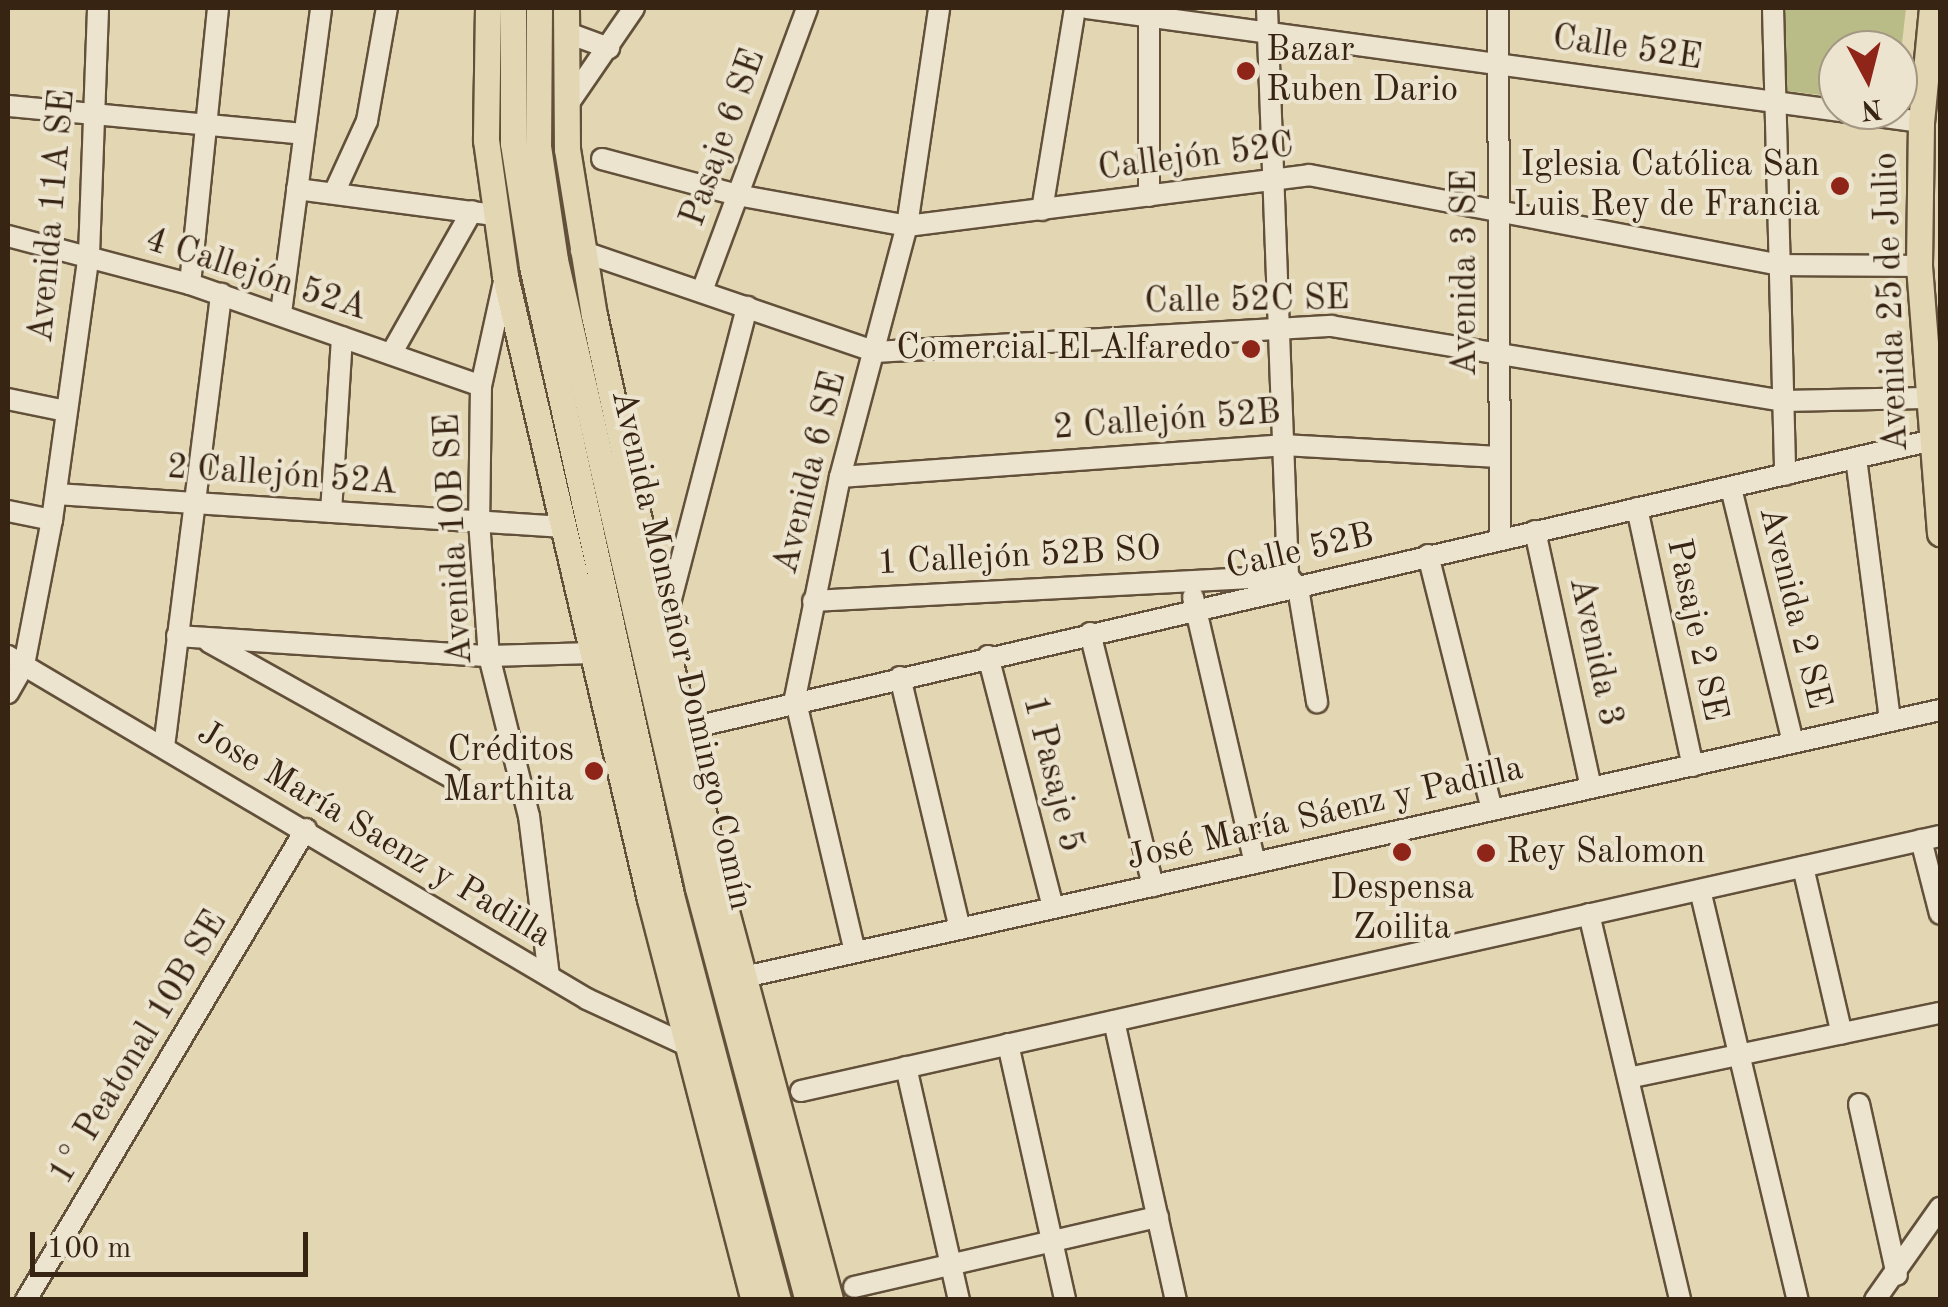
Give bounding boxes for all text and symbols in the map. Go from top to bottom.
street label: Calle 52E [1550,18,1704,80]
place label: Bazar Ruben Dario [1266,30,1458,112]
north arrow [1818,30,1918,130]
street label: Pasaje 6 SE [673,44,775,232]
marker: Bazar Ruben Dario [1235,60,1257,82]
street label: Avenida 11A SE [21,88,85,344]
text: N [1859,93,1884,123]
street label: Callejón 52C [1096,125,1296,191]
place label: Iglesia Católica San Luis Rey de Francia [1514,145,1820,227]
street label: Avenida 25 de Julio [1866,152,1918,452]
street label: Avenida 3 SE [1445,169,1487,377]
marker: Iglesia Católica San Luis Rey de Francia [1829,175,1851,197]
street label: 4 Callejón 52A [140,219,372,331]
street label: Calle 52C SE [1144,278,1350,324]
place label: Comercial El Alfaredo [896,328,1231,370]
marker: Comercial El Alfaredo [1240,338,1262,360]
street label: Avenida 6 SE [766,367,856,579]
street label: Avenida Monseñor Domingo Comín [601,386,761,914]
street label: 2 Callejón 52B [1052,392,1282,450]
street label: Avenida 10B SE [427,412,483,666]
street label: 2 Callejón 52A [166,447,398,505]
street label: Avenida 2 SE [1749,502,1839,714]
street label: Calle 52B [1222,515,1378,589]
street label: 1 Callejón 52B SO [876,529,1162,585]
street label: Pasaje 2 SE [1656,535,1736,725]
street label: Avenida 3 [1559,574,1631,730]
street label: 1 Pasaje 5 [1012,692,1092,856]
street label: Jose María Saenz y Padilla [189,712,559,958]
place label: Créditos Marthita [443,730,574,812]
street label: José María Sáenz y Padilla [1123,748,1527,880]
marker: Créditos Marthita [583,760,605,782]
place label: Rey Salomon [1506,832,1705,874]
marker: Despensa Zoilita [1391,841,1413,863]
marker: Rey Salomon [1475,842,1497,864]
place label: Despensa Zoilita [1330,868,1474,950]
street label: 1° Peatonal 10B SE [41,904,237,1192]
scale bar [35,1212,312,1274]
text: 100 m [47,1234,131,1264]

